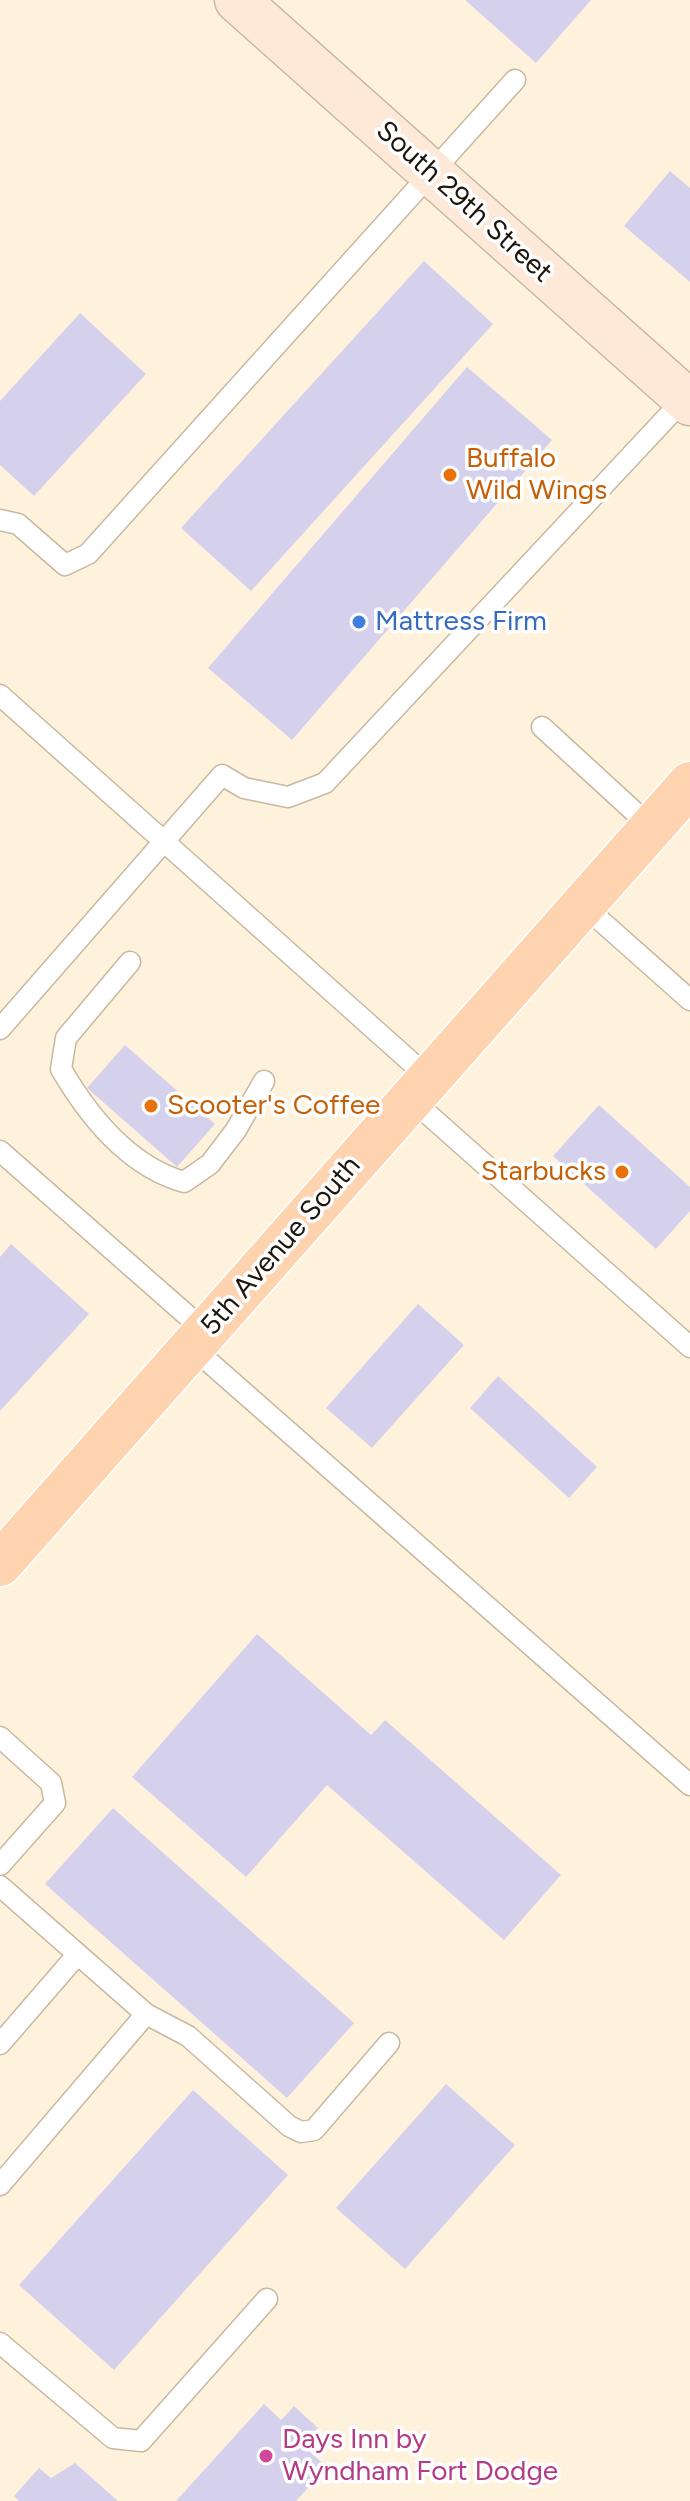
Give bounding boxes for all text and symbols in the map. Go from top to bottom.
street label: South 29th Street [369,114,559,290]
place label: Buffalo Wild Wings [466,442,607,508]
marker: Buffalo Wild Wings [441,466,459,484]
place label: Mattress Firm [375,605,547,639]
marker: Mattress Firm [350,613,368,631]
place label: Scooter's Coffee [167,1089,380,1123]
marker: Scooter's Coffee [142,1097,160,1115]
street label: 5th Avenue South [194,1150,368,1342]
place label: Starbucks [481,1155,606,1189]
marker: Starbucks [613,1163,631,1181]
place label: Days Inn by Wyndham Fort Dodge [282,2423,558,2489]
marker: Days Inn by Wyndham Fort Dodge [257,2447,275,2465]

